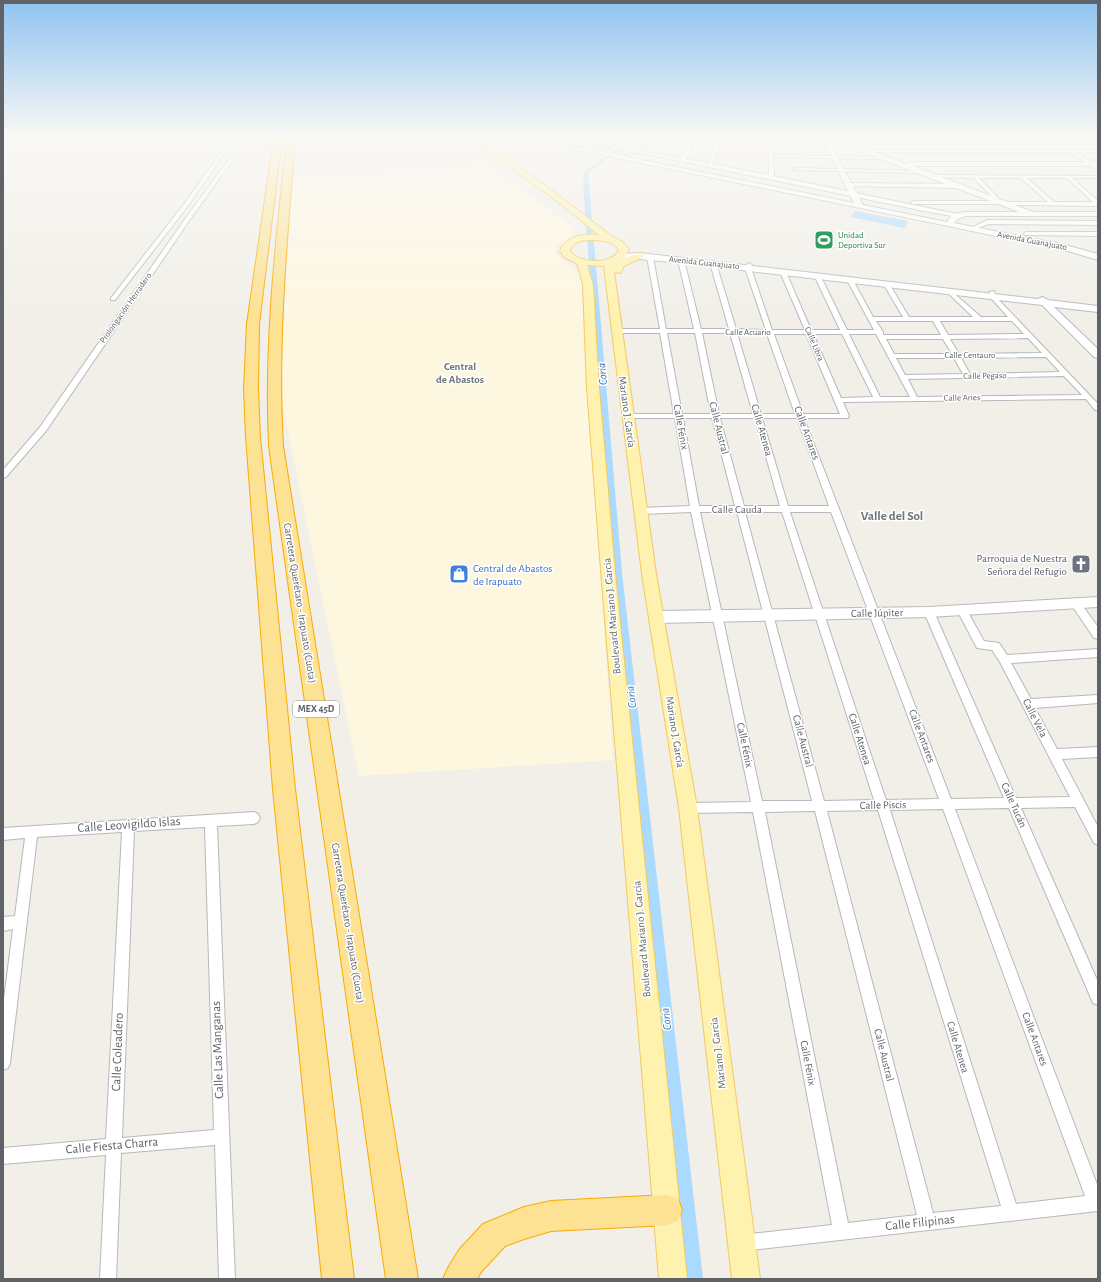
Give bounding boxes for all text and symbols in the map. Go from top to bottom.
sports icon: Unidad Deportiva Sur [813,229,835,251]
street label: Avenida Guanajuato [996,230,1068,252]
place label: Unidad Deportiva Sur [838,231,886,250]
street label: Avenida Guanajuato [668,255,740,271]
street label: Prolongación Herradero [98,271,154,345]
street label: Calle Libra [803,326,825,362]
street label: Calle Acuario [725,328,771,337]
street label: Calle Centauro [944,351,996,360]
district label: Central de Abastos [436,361,484,385]
water label: Coria [595,362,609,386]
street label: Calle Pegaso [963,371,1007,381]
street label: Mariano J. García [617,376,637,448]
street label: Calle Aries [944,393,980,403]
street label: Calle Austral [707,401,731,455]
street label: Calle Atenea [749,403,775,457]
street label: Calle Fénix [672,404,690,451]
street label: Calle Antares [792,405,822,461]
street label: Calle Cauda [712,504,762,515]
district label: Valle del Sol [861,510,923,523]
street label: Carretera Querétaro - Irapuato (Cuota) [282,522,318,684]
place label: Parroquia de Nuestra Señora del Refugio [977,553,1067,577]
church icon: Parroquia de Nuestra Señora del Refugio [1070,553,1092,575]
street label: Boulevard Mariano J. García [601,557,623,675]
shop icon: Central de Abastos de Irapuato [448,563,470,585]
place label: Central de Abastos de Irapuato [473,563,552,587]
street label: Calle Júpiter [851,607,904,619]
water label: Coria [624,685,638,709]
street label: Mariano J. García [664,696,686,768]
street label: Calle Vela [1021,697,1049,739]
road number: MEX 45D [293,701,339,717]
street label: Calle Antares [907,708,937,764]
street label: Calle Atenea [847,712,873,766]
street label: Calle Austral [791,714,815,768]
street label: Calle Fénix [735,722,755,769]
street label: Calle Tucán [999,781,1029,829]
street label: Calle Piscis [860,799,906,811]
street label: Calle Leovigildo Islas [77,815,181,835]
street label: Carretera Querétaro - Irapuato (Cuota) [330,842,366,1004]
street label: Boulevard Mariano J. García [631,880,653,998]
street label: Calle Las Manganas [210,1001,226,1099]
water label: Coria [659,1007,673,1031]
street label: Calle Antares [1020,1011,1050,1067]
street label: Calle Coleadero [110,1012,126,1092]
street label: Mariano J. García [708,1017,728,1089]
street label: Calle Atenea [945,1020,971,1074]
street label: Calle Austral [872,1028,896,1082]
street label: Calle Fénix [798,1040,818,1087]
street label: Calle Fiesta Charra [65,1135,159,1157]
street label: Calle Filipinas [885,1213,956,1233]

